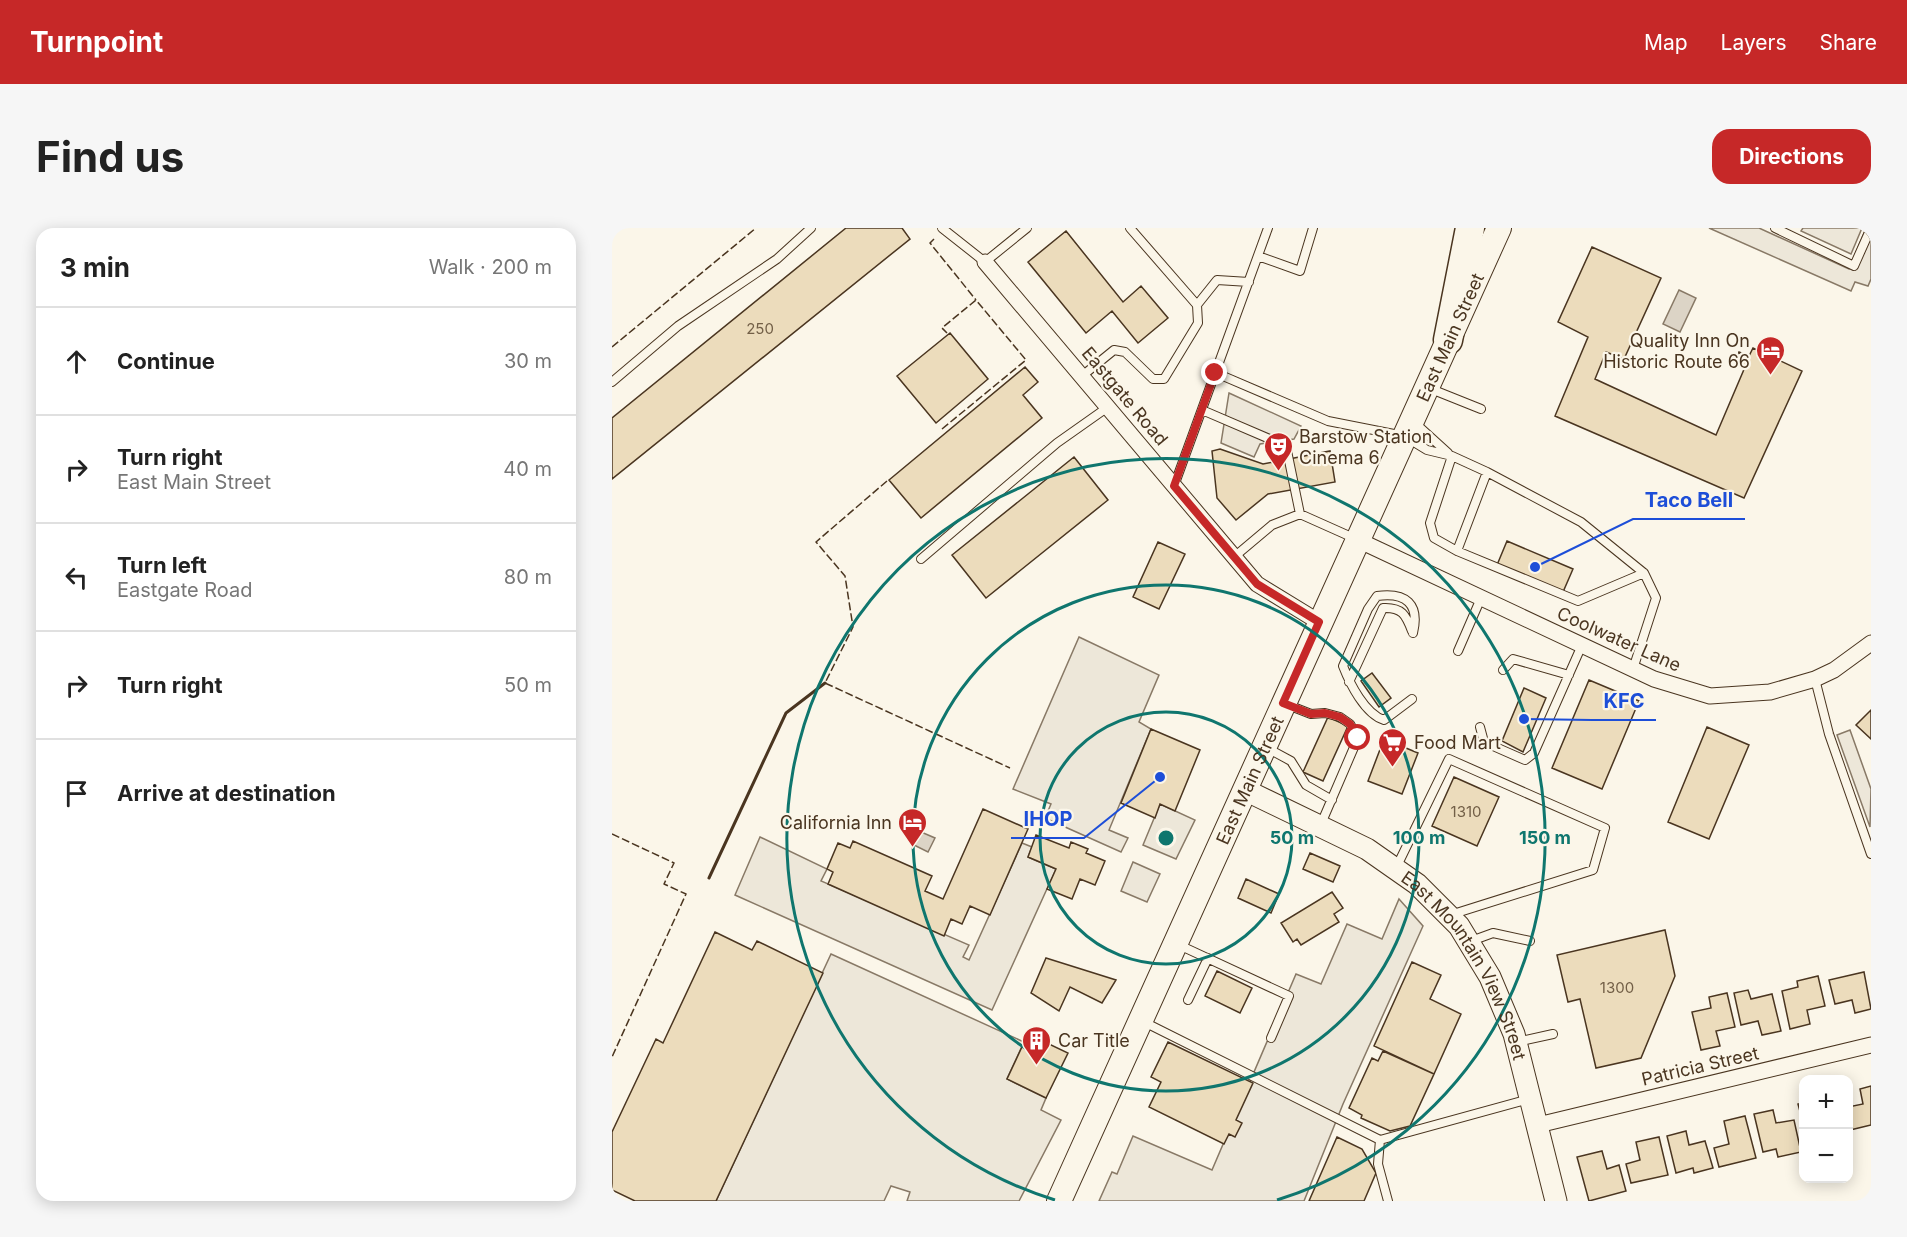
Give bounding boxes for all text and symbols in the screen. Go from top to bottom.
text: Turnpoint [30,25,163,59]
text: Map [1644,30,1688,55]
text: Layers [1721,30,1787,55]
text: Share [1820,30,1877,55]
button: Directions [1712,129,1871,184]
text: Find us [36,131,184,182]
text: 3 min [60,252,130,283]
text: Walk · 200 m [429,255,552,279]
street label: East Main Street [1411,270,1488,405]
house number: 250 [746,319,774,338]
place label: Quality Inn On Historic Route 66 [1603,330,1750,372]
hotel icon: Quality Inn On Historic Route 66 [1755,334,1787,376]
street label: Eastgate Road [1078,343,1172,449]
icon: ahead [60,345,93,378]
text: Continue [117,348,215,374]
text: 30 m [504,349,552,373]
route end [1201,359,1227,385]
place label: Barstow Station Cinema 6 [1299,426,1432,468]
theatre icon: Barstow Station Cinema 6 [1262,430,1294,472]
text: Turn right [117,444,223,470]
icon: right [60,453,93,486]
text: 40 m [503,457,552,481]
text: East Main Street [117,470,271,494]
callout: Taco Bell [1633,481,1745,519]
text: Taco Bell [1645,488,1733,512]
text: Turn left [117,552,207,578]
icon: left [60,561,93,594]
text: 80 m [504,565,552,589]
text: Eastgate Road [117,578,253,602]
street label: Coolwater Lane [1554,602,1684,676]
icon: right [60,669,93,702]
text: Turn right [117,672,223,698]
text: 50 m [504,673,552,697]
callout: KFC [1592,682,1656,720]
text: KFC [1604,689,1644,713]
street label: East Main Street [1211,712,1288,848]
route start [1344,724,1370,750]
supermarket icon: Food Mart [1377,726,1409,768]
place label: Food Mart [1414,732,1501,753]
icon: arrive [60,777,93,810]
text: Arrive at destination [117,780,336,806]
callout: IHOP [1011,800,1084,838]
house number: 1310 [1451,802,1481,821]
hotel icon: California Inn [897,806,929,848]
text: IHOP [1024,807,1072,831]
place label: California Inn [780,812,892,833]
text: 50 m [1270,827,1314,848]
text: 100 m [1393,827,1445,848]
text: 150 m [1519,827,1571,848]
centre of rings [1156,828,1176,848]
street label: East Mountain View Street [1398,866,1531,1062]
house number: 1300 [1600,978,1634,997]
building icon: Car Title [1021,1024,1053,1066]
place label: Car Title [1058,1030,1130,1051]
street label: Patricia Street [1639,1042,1761,1090]
map controls [1799,1075,1853,1183]
button: + [1799,1075,1853,1129]
button: − [1799,1129,1853,1183]

